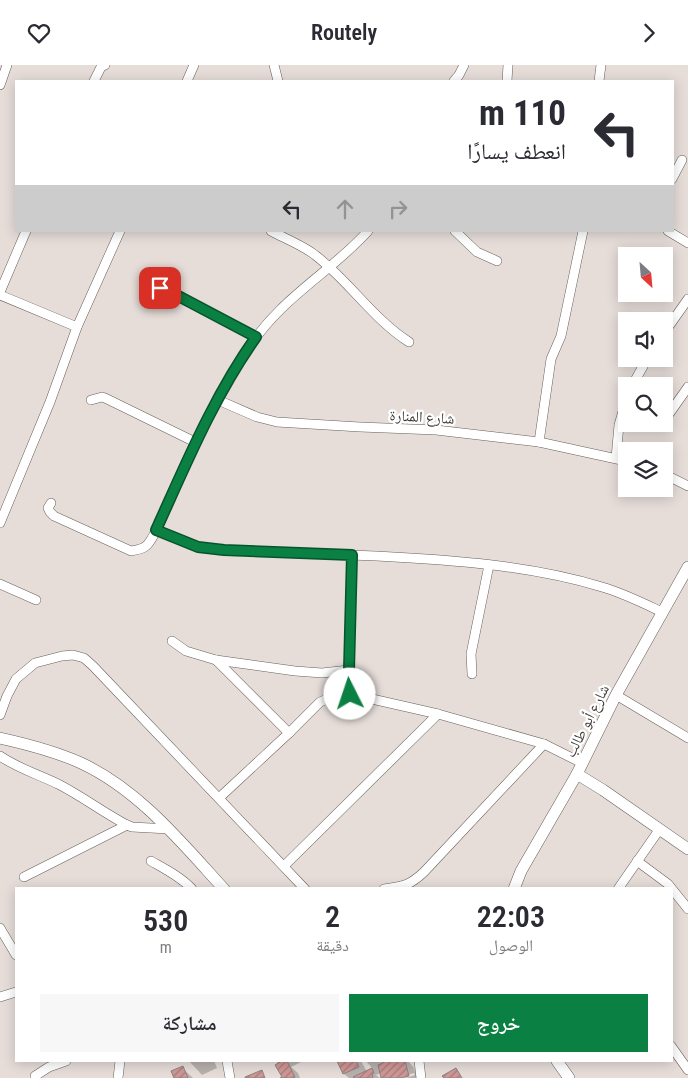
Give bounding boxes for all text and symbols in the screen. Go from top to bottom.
icon: heart [25,19,53,47]
icon: forward [635,19,663,47]
text: Routely [311,20,377,45]
text: 110 m [479,93,566,134]
icon: left [584,100,649,165]
text: انعطف يسارًا [467,139,566,164]
icon: left [278,195,306,223]
icon: ahead [331,195,359,223]
icon: right [384,195,412,223]
north arrow [618,247,672,303]
map controls [618,247,673,497]
pin [139,267,181,309]
icon: arrive [146,274,174,302]
button: sound [618,312,673,367]
button: search [618,377,673,432]
street label: شارع المنارة [389,406,455,429]
button: layers [618,442,673,497]
position arrow [323,667,375,719]
street label: شارع أبو طالب [561,681,614,761]
text: 2 [325,899,340,934]
text: 22:03 [477,899,545,934]
text: 530 [143,903,188,938]
text: دقيقة [316,936,349,955]
text: الوصول [489,936,533,955]
text: m [160,938,172,957]
button: مشاركة [40,994,339,1052]
button: خروج [349,994,648,1052]

